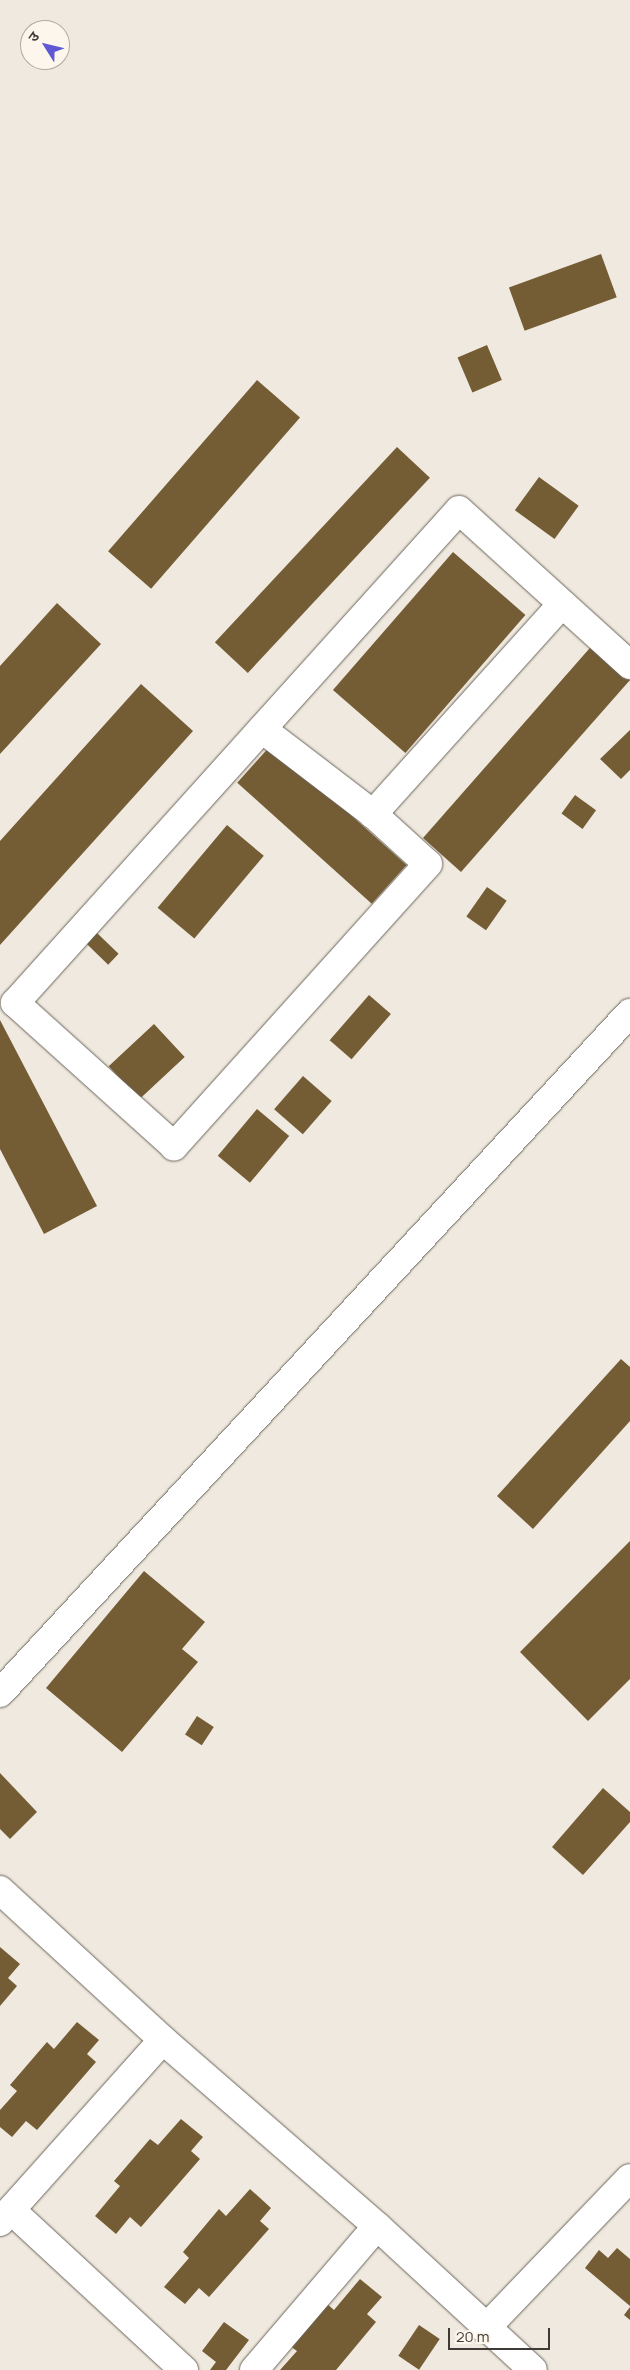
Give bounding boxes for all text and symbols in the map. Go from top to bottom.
north arrow [20,20,70,70]
text: उ [23,28,43,45]
scale bar [450,2318,552,2350]
text: 20 m [456,2326,489,2347]

